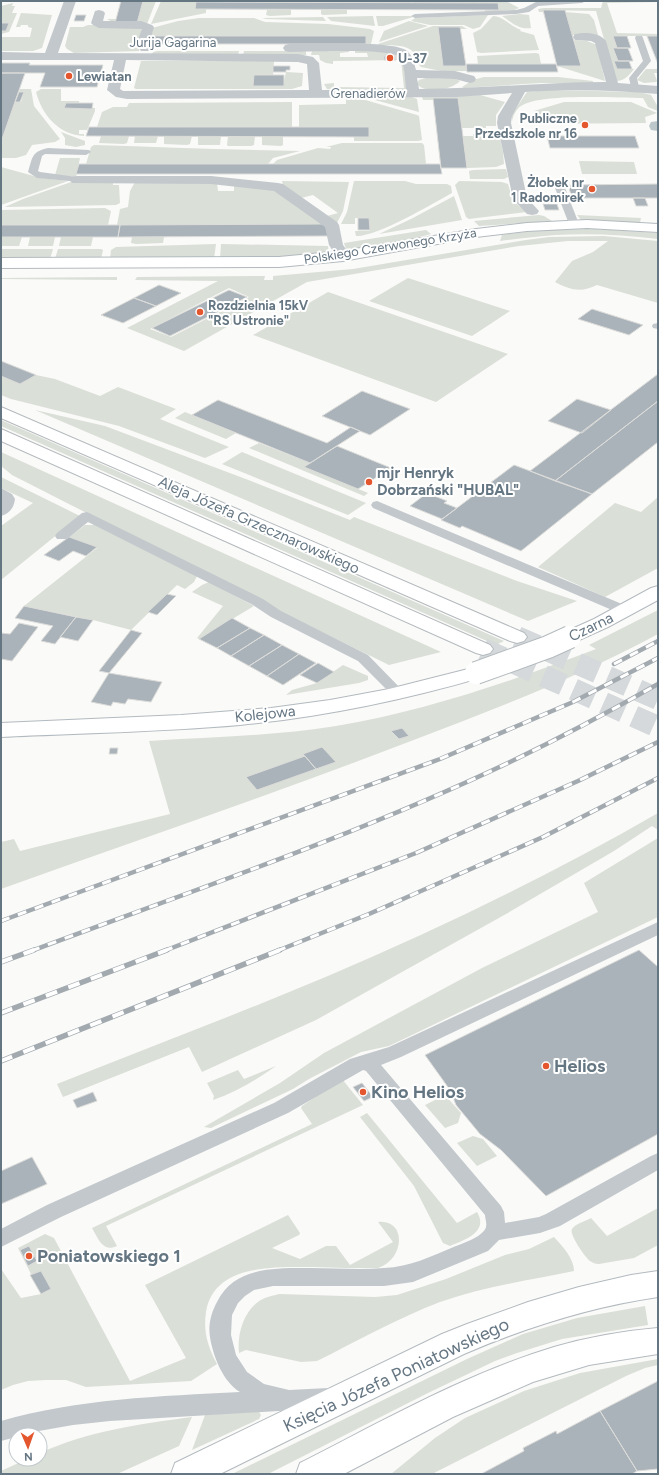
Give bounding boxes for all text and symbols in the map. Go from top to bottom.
street label: Jurija Gagarina [130,35,216,50]
place label: U-37 [398,51,427,66]
marker: U-37 [385,53,395,63]
place label: Lewiatan [77,69,132,84]
marker: Lewiatan [64,71,74,81]
street label: Grenadierów [331,86,406,101]
place label: Publiczne Przedszkole nr 16 [475,111,577,141]
marker: Publiczne Przedszkole nr 16 [580,120,590,130]
place label: Żłobek nr 1 Radomirek [511,174,584,205]
marker: Żłobek nr 1 Radomirek [587,184,597,194]
street label: Polskiego Czerwonego Krzyża [303,225,477,267]
place label: Rozdzielnia 15kV "RS Ustronie" [208,298,309,328]
marker: Rozdzielnia 15kV "RS Ustronie" [195,307,205,317]
place label: mjr Henryk Dobrzański "HUBAL" [377,464,519,499]
street label: Aleja Józefa Grzecznarowskiego [156,472,363,578]
marker: mjr Henryk Dobrzański "HUBAL" [364,477,374,487]
street label: Czarna [566,609,616,645]
street label: Kolejowa [234,702,296,726]
place label: Helios [554,1055,606,1077]
marker: Helios [541,1061,551,1071]
place label: Kino Helios [371,1081,465,1103]
marker: Kino Helios [358,1087,368,1097]
place label: Poniatowskiego 1 [37,1245,181,1267]
marker: Poniatowskiego 1 [24,1251,34,1261]
street label: Księcia Józefa Poniatowskiego [280,1313,512,1437]
north arrow [8,1427,48,1467]
text: N [24,1450,33,1463]

